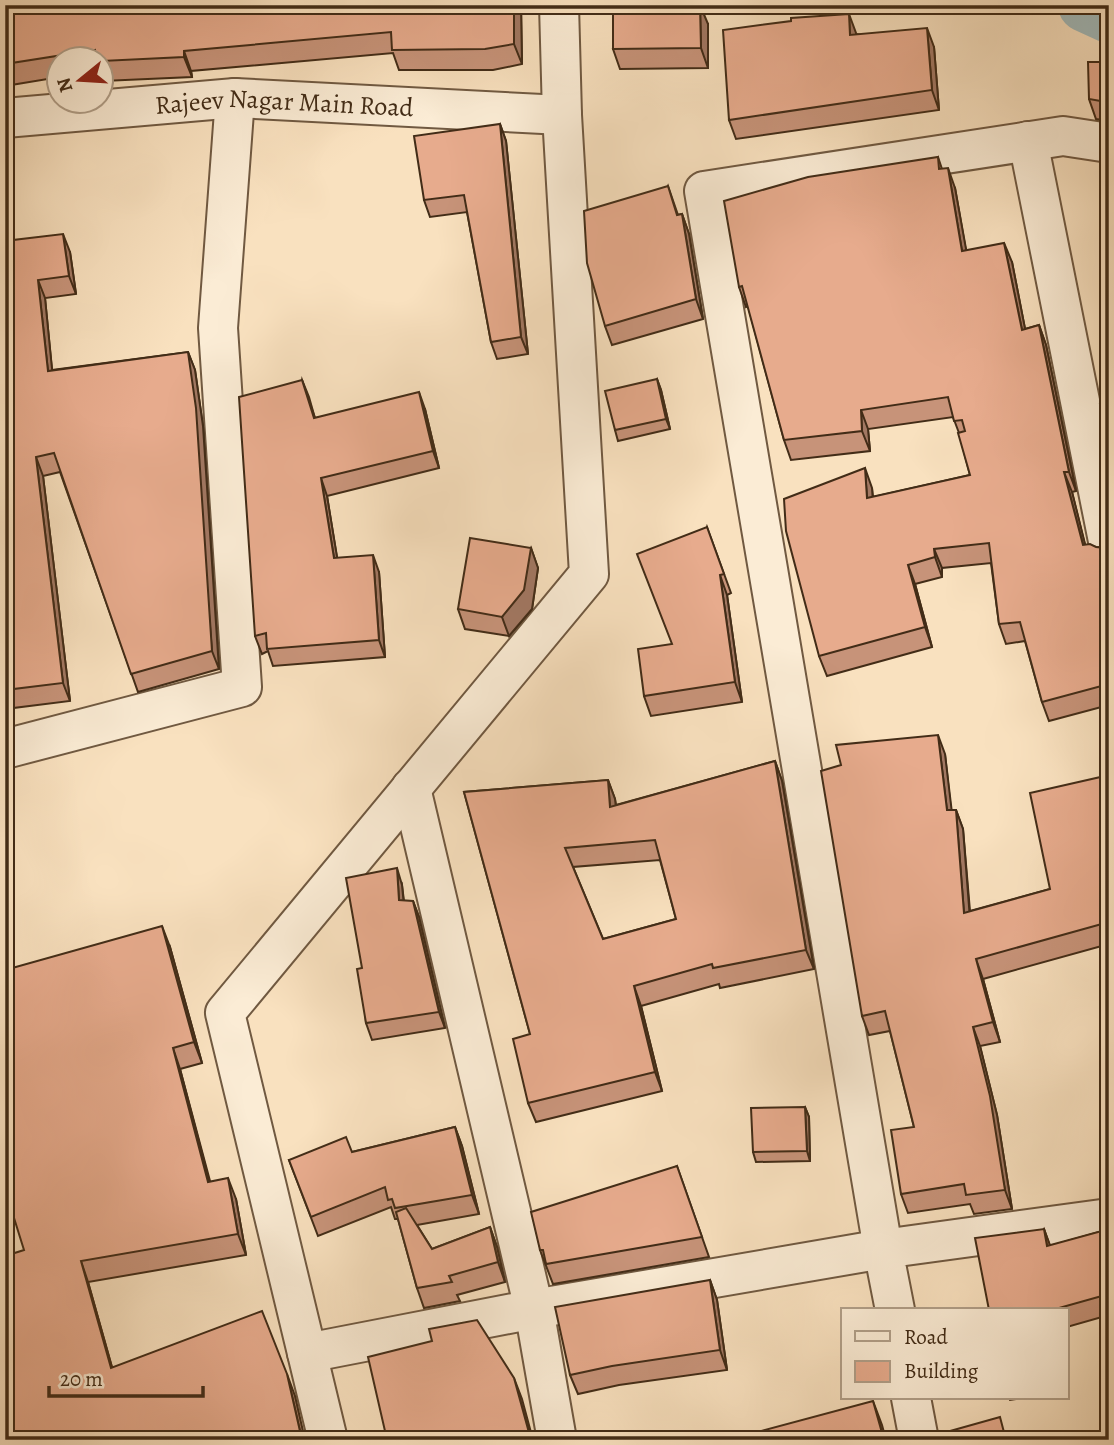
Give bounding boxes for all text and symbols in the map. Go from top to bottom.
north arrow [46,46,116,116]
text: N [50,74,79,96]
street label: Rajeev Nagar Main Road [153,80,414,125]
legend [841,1308,1068,1400]
text: Road [904,1323,948,1351]
scale bar [49,1354,203,1398]
text: Building [904,1357,979,1385]
text: 20 m [60,1365,103,1393]

